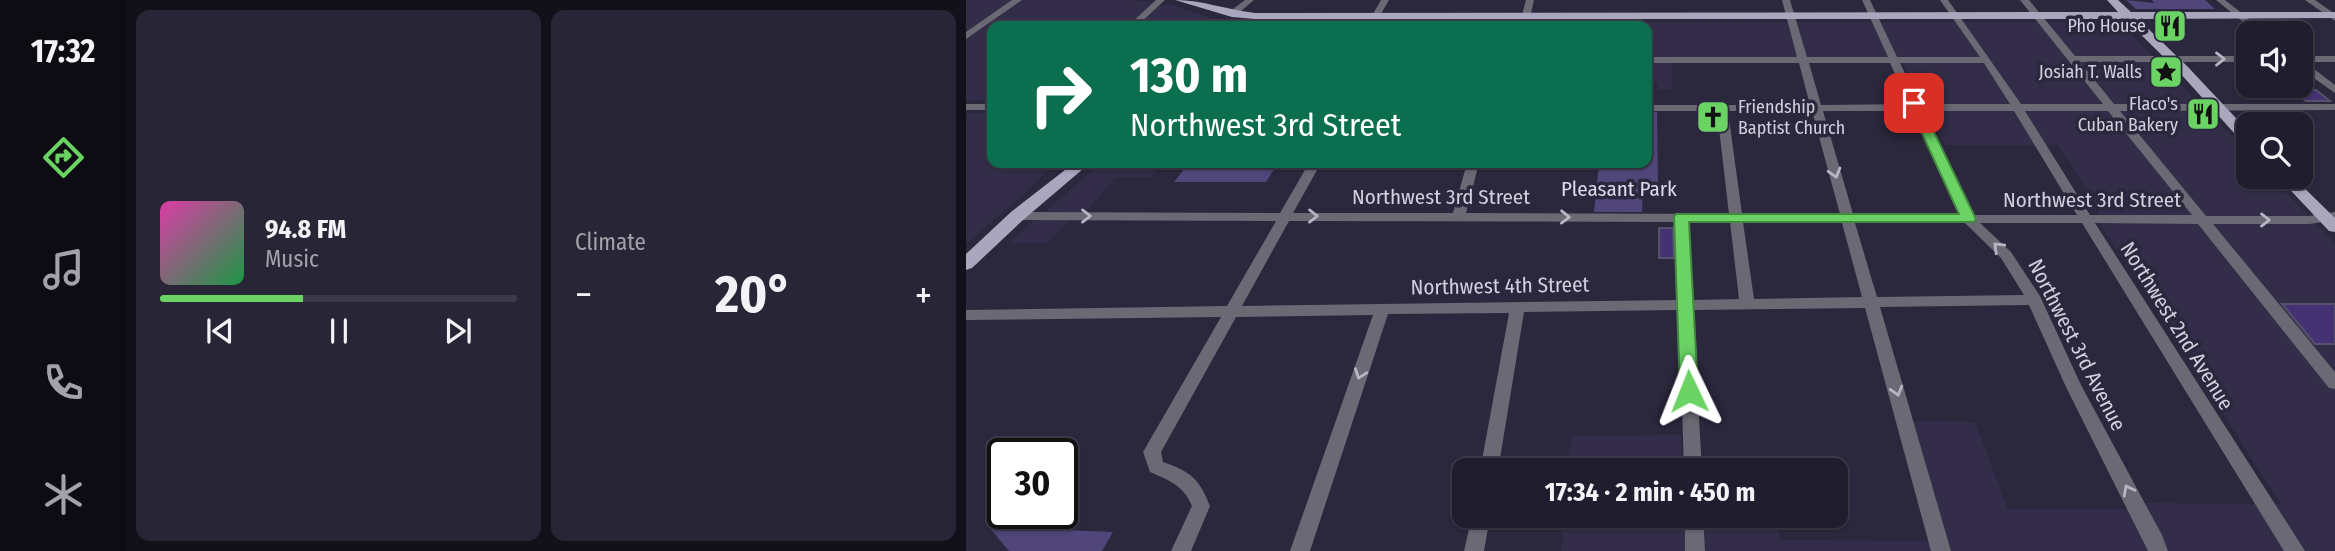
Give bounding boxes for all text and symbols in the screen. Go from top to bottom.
restaurant icon: Pho House [2151,7,2189,45]
place label: Pho House [2067,15,2146,37]
map controls [2236,21,2313,189]
button: sound [2236,21,2313,98]
text: 17:32 [31,32,95,70]
text: 130 m [1130,46,1248,105]
icon: right [1015,49,1106,140]
one-way arrow [2215,51,2226,67]
place icon: Josiah T. Walls [2147,53,2185,91]
place label: Josiah T. Walls [2039,61,2142,83]
pin [1884,73,1944,133]
icon: arrive [1895,84,1933,122]
place label: Flaco's Cuban Bakery [2078,93,2178,136]
restaurant icon: Flaco's Cuban Bakery [2184,95,2222,133]
place label: Friendship Baptist Church [1738,96,1845,139]
church icon: Friendship Baptist Church [1694,98,1732,136]
text: Northwest 3rd Street [1130,106,1401,144]
button: search [2236,112,2313,189]
icon: directions [39,133,88,182]
one-way arrow [1826,166,1841,178]
park label: Pleasant Park [1561,176,1677,202]
street label: Northwest 3rd Street [1352,184,1530,210]
street label: Northwest 3rd Street [2003,187,2181,213]
one-way arrow [1081,208,1091,224]
one-way arrow [1308,208,1319,224]
one-way arrow [1560,209,1571,225]
one-way arrow [2260,212,2270,228]
text: 94.8 FM [265,214,346,245]
text: Climate [575,228,646,256]
street label: Northwest 2nd Avenue [2115,237,2239,415]
one-way arrow [1993,242,2006,255]
icon: music [39,245,88,294]
text: Music [265,245,319,273]
street label: Northwest 3rd Avenue [2022,255,2132,435]
text: 20° [715,263,792,326]
street label: Northwest 4th Street [1410,271,1590,301]
text: − [575,272,592,318]
text: + [915,272,932,318]
icon: previous [201,312,239,350]
icon: pause [320,312,358,350]
icon: next [439,312,477,350]
position arrow [1652,354,1726,428]
icon: phone [39,358,88,407]
one-way arrow [1354,368,1368,380]
one-way arrow [1888,385,1903,397]
speed limit sign: 30 [987,438,1078,529]
icon: climate [39,470,88,519]
text: 17:34 · 2 min · 450 m [1545,477,1755,508]
one-way arrow [2123,485,2137,497]

